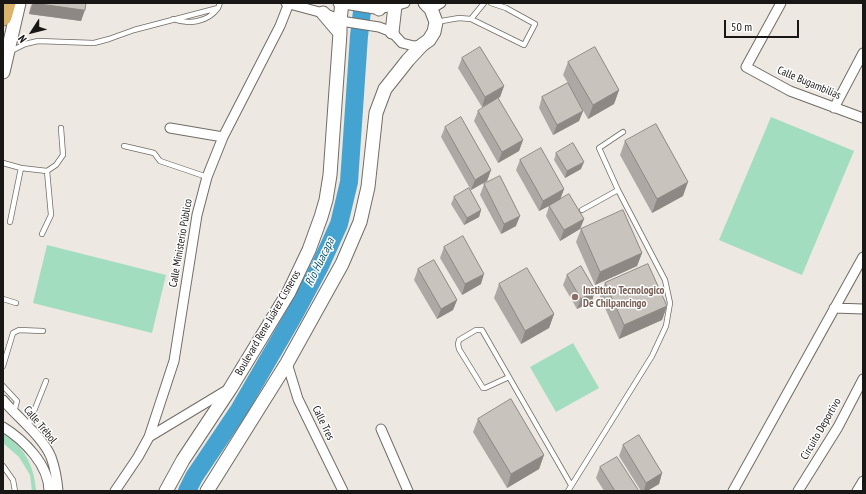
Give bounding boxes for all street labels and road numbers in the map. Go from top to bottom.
street label: Calle Bugambilias [775,64,843,102]
street label: Calle Ministerio Público [167,198,195,288]
street label: Boulevard Rene Juárez Cisneros [233,268,303,378]
street label: Circuito Deportivo [798,396,844,462]
street label: Calle Trébol [21,404,59,446]
street label: Calle Tres [309,404,337,442]

